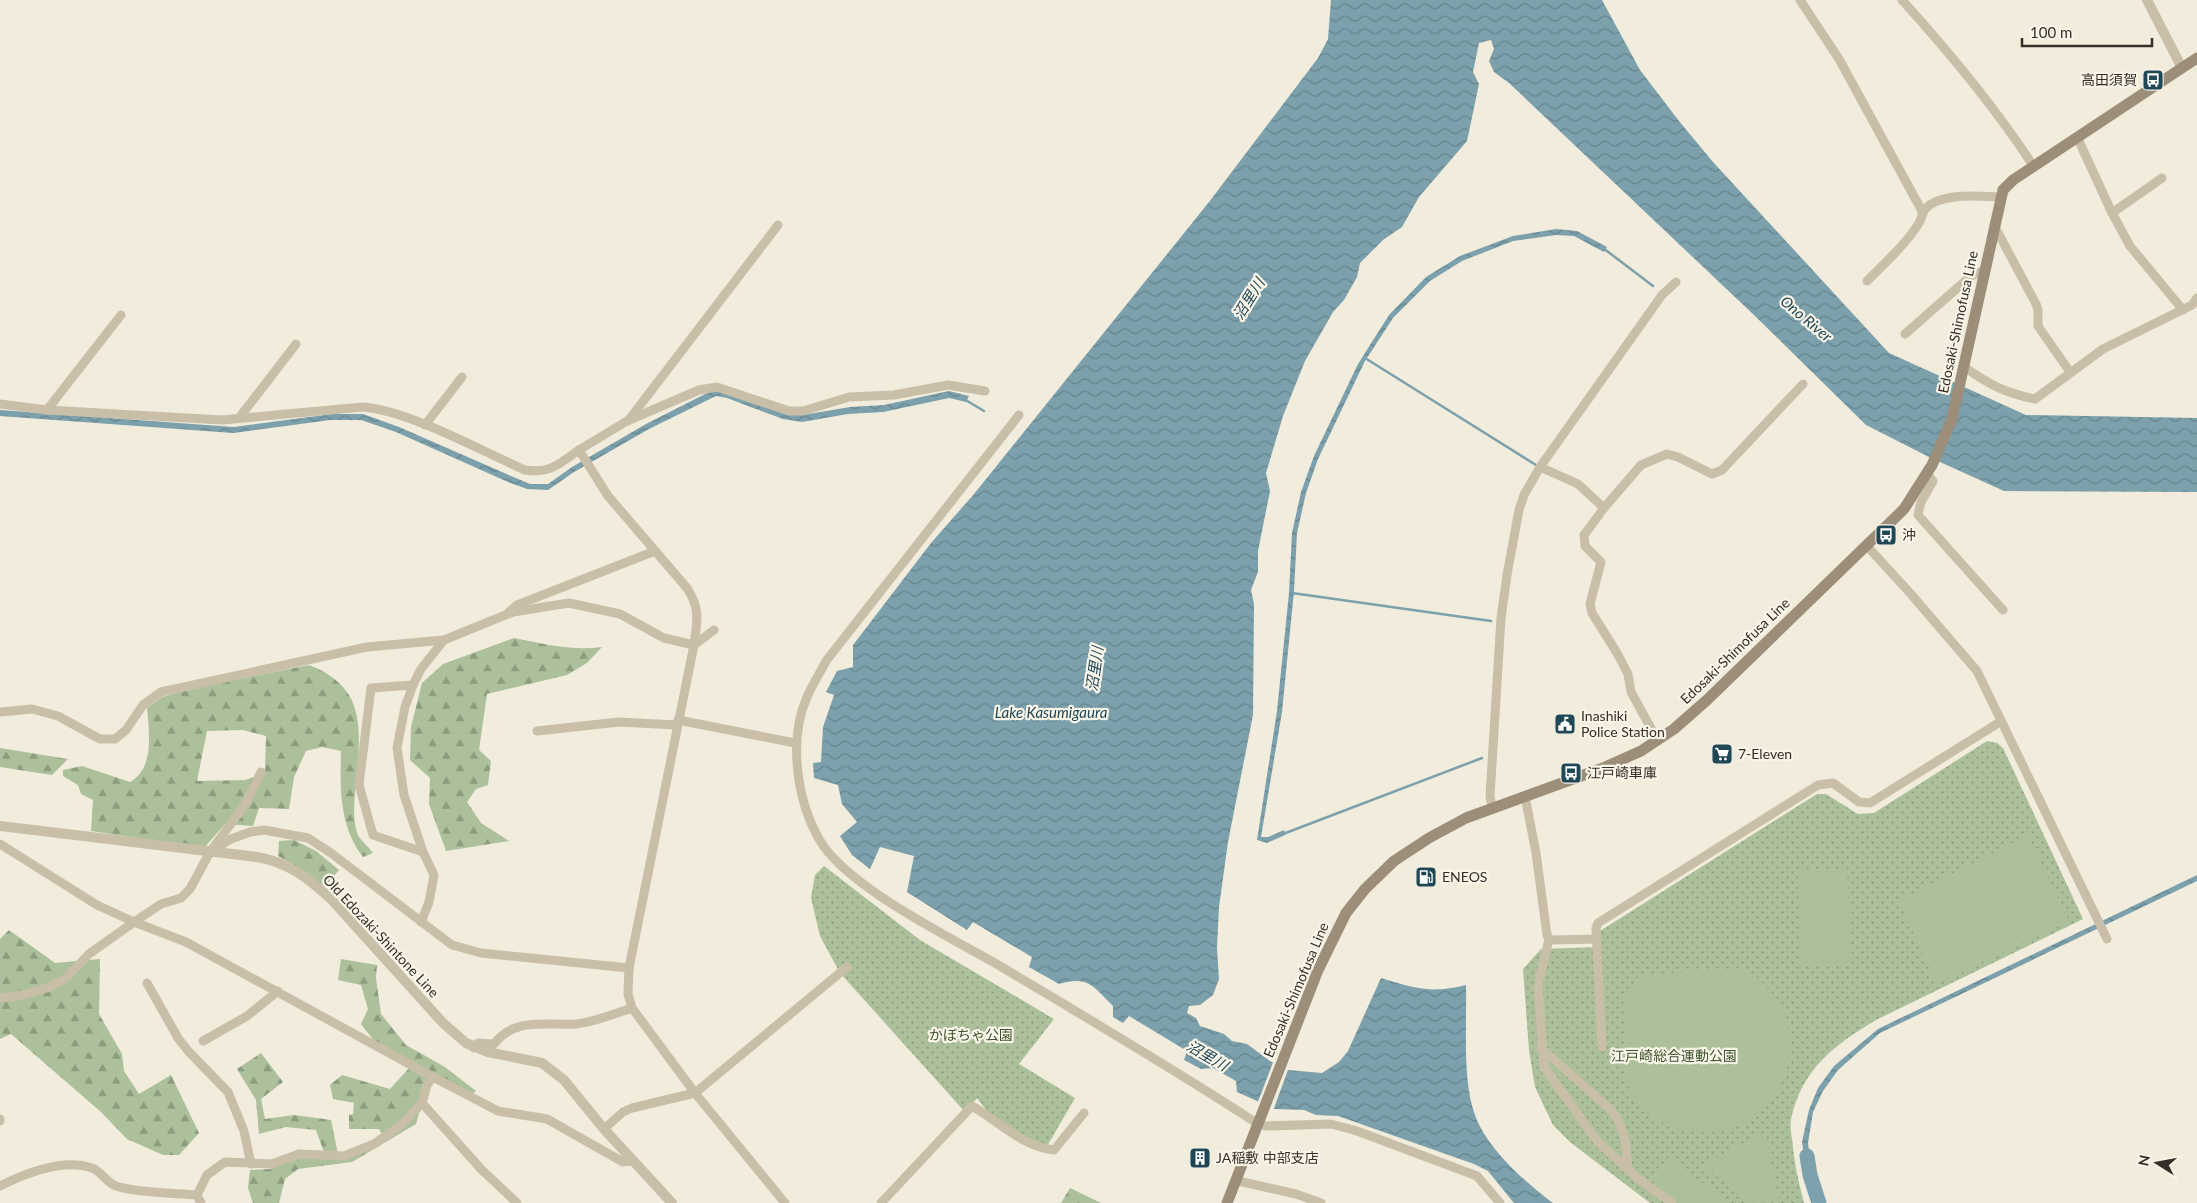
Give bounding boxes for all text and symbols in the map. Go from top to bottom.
scale bar [2022,15,2152,47]
text: 100 m [2030,23,2072,41]
bus stop icon: 高田須賀 [2141,68,2165,92]
place label: 高田須賀 [2081,71,2137,88]
street label: Edosaki-Shimofusa Line [1934,249,1981,395]
water label: 沼里川 [1229,273,1269,322]
water label: Ono River [1777,292,1837,346]
bus stop icon: 沖 [1874,523,1898,547]
place label: 沖 [1902,526,1916,543]
street label: Edosaki-Shimofusa Line [1676,594,1793,707]
water label: 沼里川 [1082,643,1106,692]
water label: Lake Kasumigaura [995,703,1108,721]
place label: Inashiki Police Station [1581,707,1665,740]
public building icon: Inashiki Police Station [1553,712,1577,736]
supermarket icon: 7-Eleven [1710,742,1734,766]
place label: 7-Eleven [1738,745,1792,762]
bus stop icon: 江戸崎車庫 [1559,761,1583,785]
place label: 江戸崎車庫 [1587,764,1657,781]
fuel station icon: ENEOS [1414,865,1438,889]
place label: ENEOS [1442,868,1487,885]
street label: Old Edozaki-Shintone Line [320,871,443,1001]
street label: Edosaki-Shimofusa Line [1259,920,1332,1060]
park label: かぼちゃ公園 [929,1026,1013,1043]
water label: 沼里川 [1184,1036,1233,1075]
park label: 江戸崎総合運動公園 [1611,1047,1737,1064]
north arrow [2132,1138,2182,1188]
building icon: JA稲敷 中部支店 [1188,1146,1212,1170]
place label: JA稲敷 中部支店 [1216,1149,1319,1166]
text: N [2134,1154,2153,1167]

